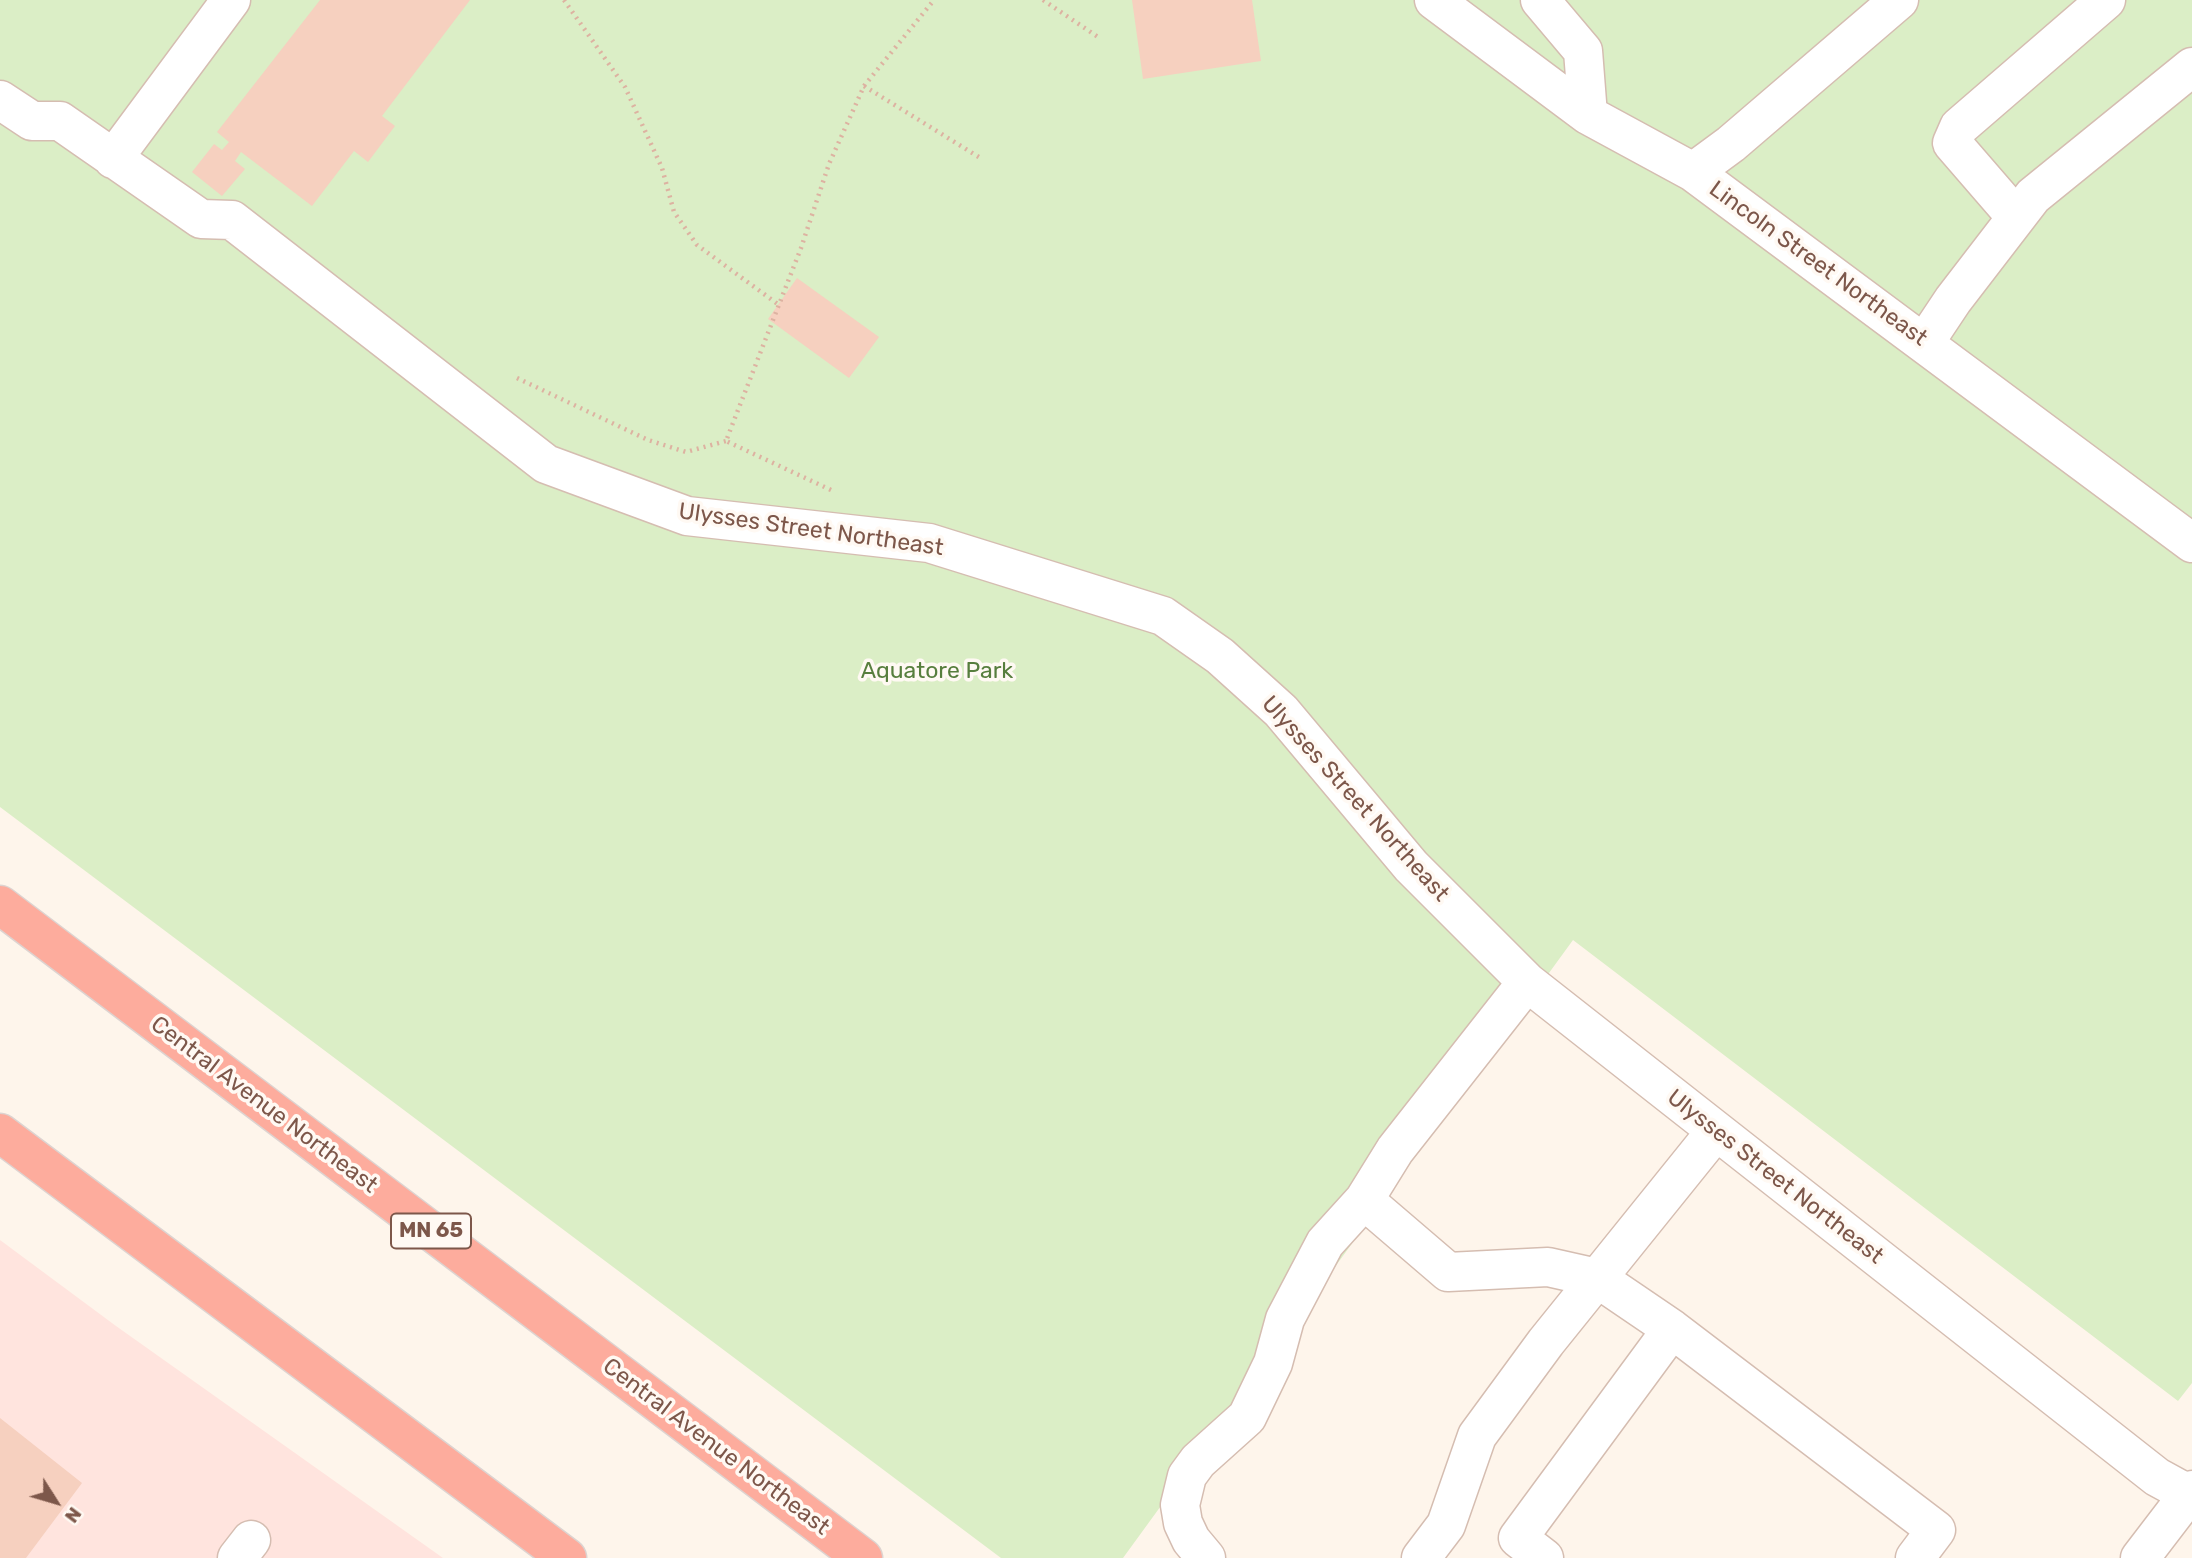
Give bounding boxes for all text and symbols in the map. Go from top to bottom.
street label: Lincoln Street Northeast [1704,176,1932,352]
street label: Ulysses Street Northeast [677,498,945,562]
park label: Aquatore Park [861,657,1013,685]
street label: Ulysses Street Northeast [1255,691,1455,907]
street label: Central Avenue Northeast [145,1011,383,1199]
street label: Ulysses Street Northeast [1661,1084,1889,1270]
road number: MN 65 [391,1214,471,1248]
street label: Central Avenue Northeast [597,1353,835,1541]
north arrow [21,1467,91,1537]
text: N [60,1503,86,1527]

